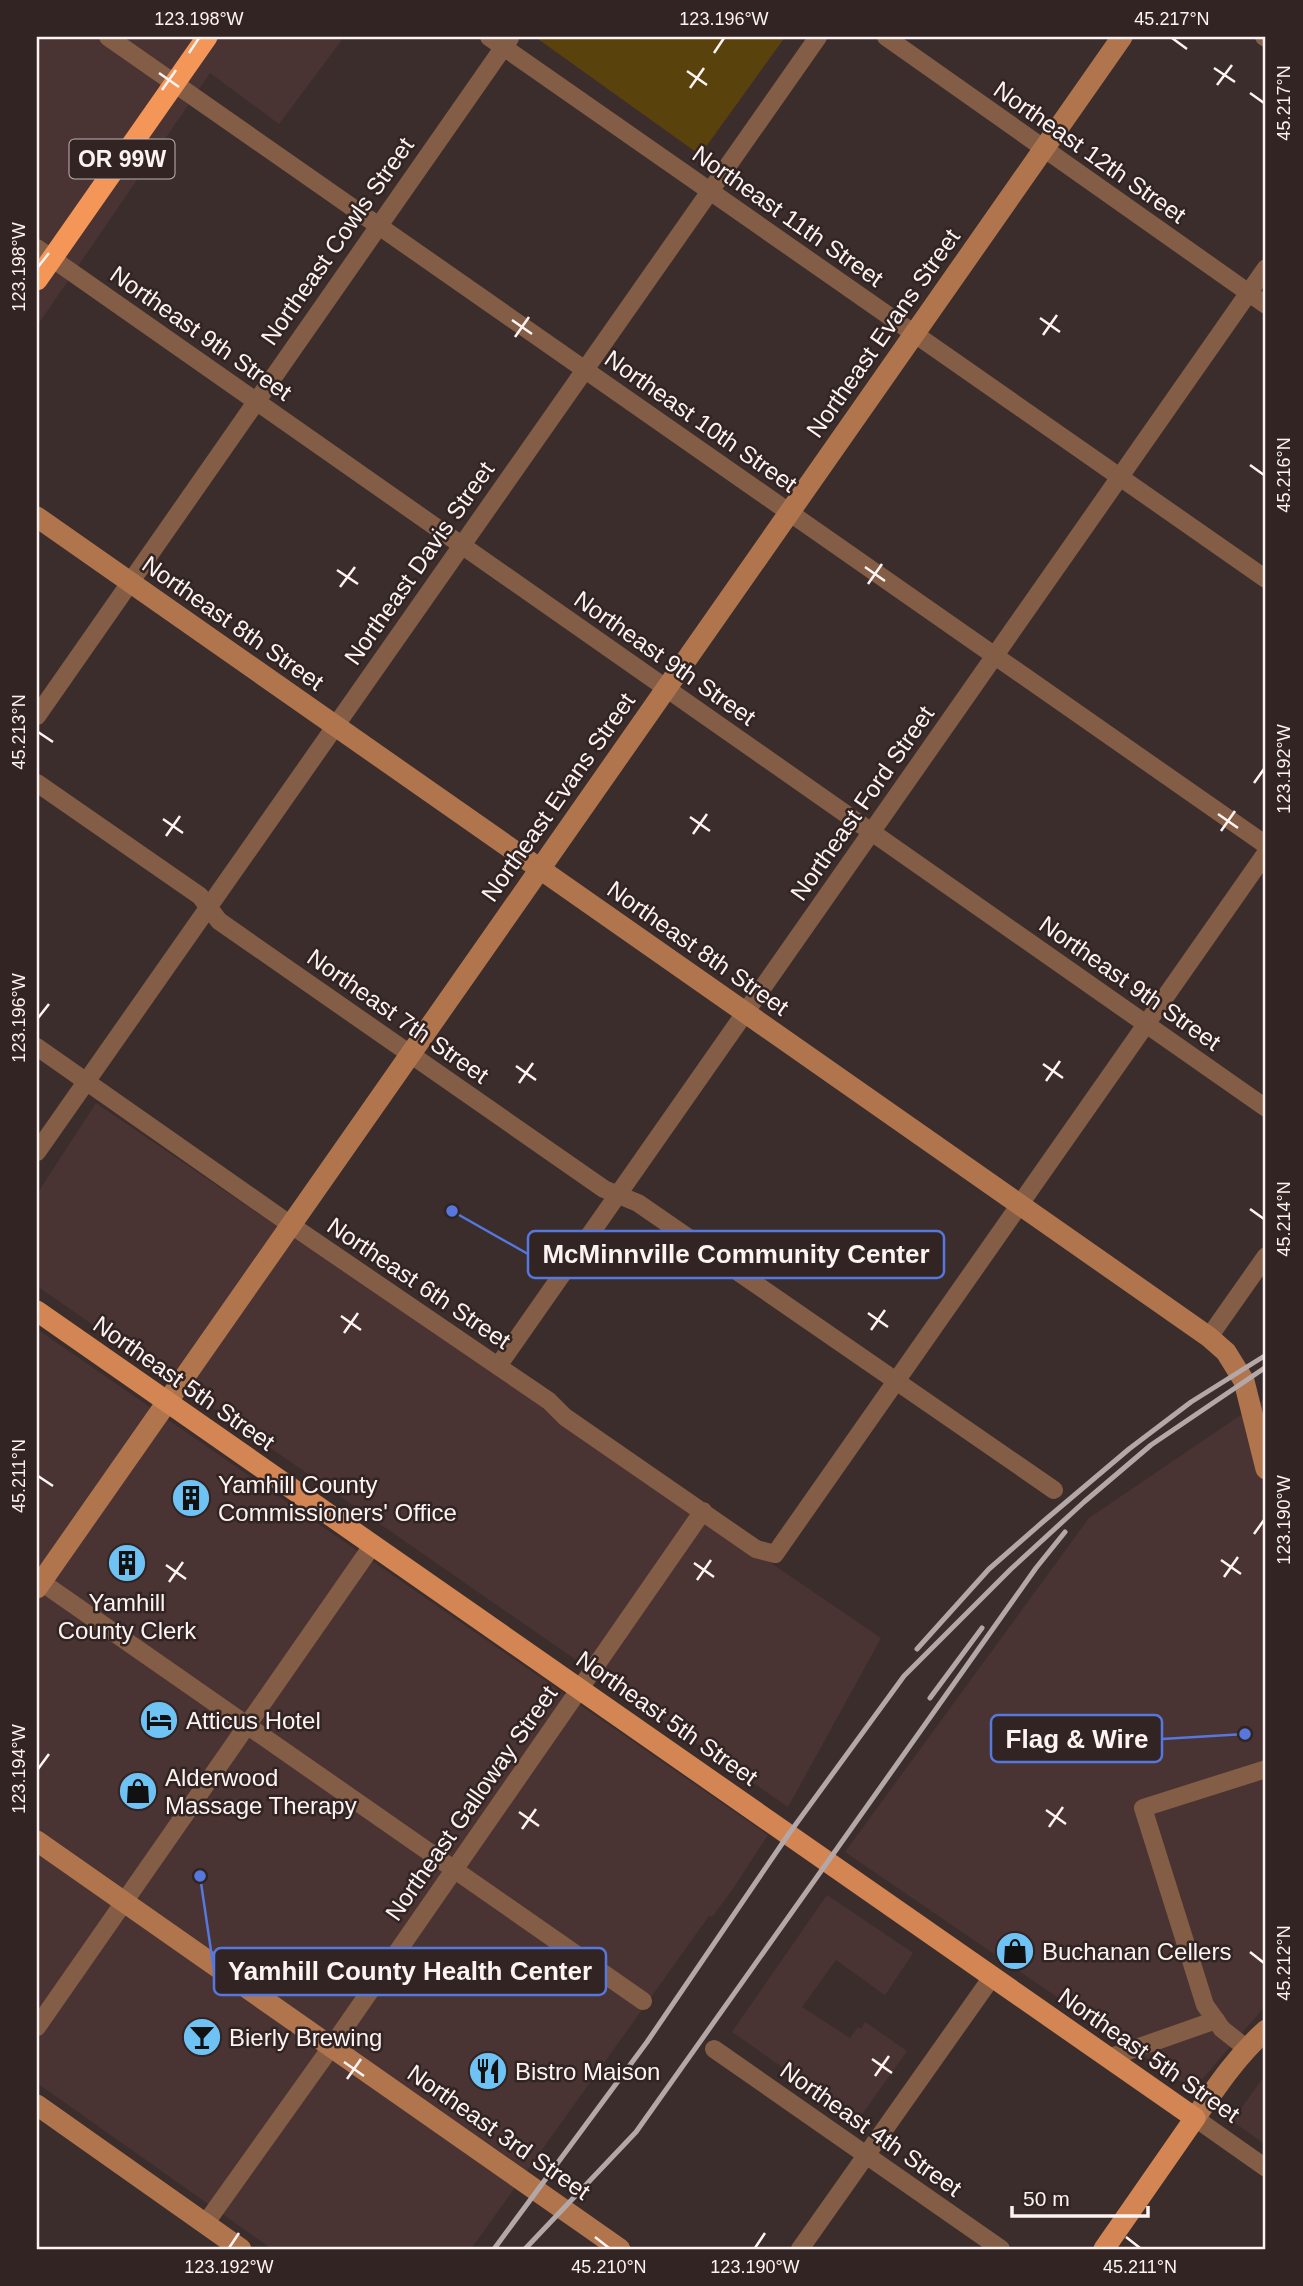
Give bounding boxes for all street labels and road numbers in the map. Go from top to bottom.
street label: Northeast 12th Street [989,76,1191,229]
street label: Northeast Cowls Street [255,132,419,350]
road number: OR 99W [69,140,174,178]
street label: Northeast 11th Street [688,140,889,292]
street label: Northeast Evans Street [801,223,965,442]
street label: Northeast 9th Street [105,260,297,406]
street label: Northeast 10th Street [600,345,802,498]
street label: Northeast Davis Street [339,456,499,670]
street label: Northeast 8th Street [137,550,329,696]
street label: Northeast 9th Street [569,585,761,731]
street label: Northeast Evans Street [476,687,640,906]
street label: Northeast Ford Street [785,700,939,905]
street label: Northeast 8th Street [602,875,794,1021]
street label: Northeast 9th Street [1034,910,1226,1056]
street label: Northeast 7th Street [302,943,494,1089]
street label: Northeast 6th Street [322,1212,516,1354]
street label: Northeast 5th Street [88,1310,280,1456]
street label: Northeast 5th Street [571,1645,763,1791]
street label: Northeast Galloway Street [380,1680,563,1925]
street label: Northeast 5th Street [1053,1982,1245,2128]
street label: Northeast 4th Street [775,2056,967,2202]
street label: Northeast 3rd Street [403,2059,596,2205]

